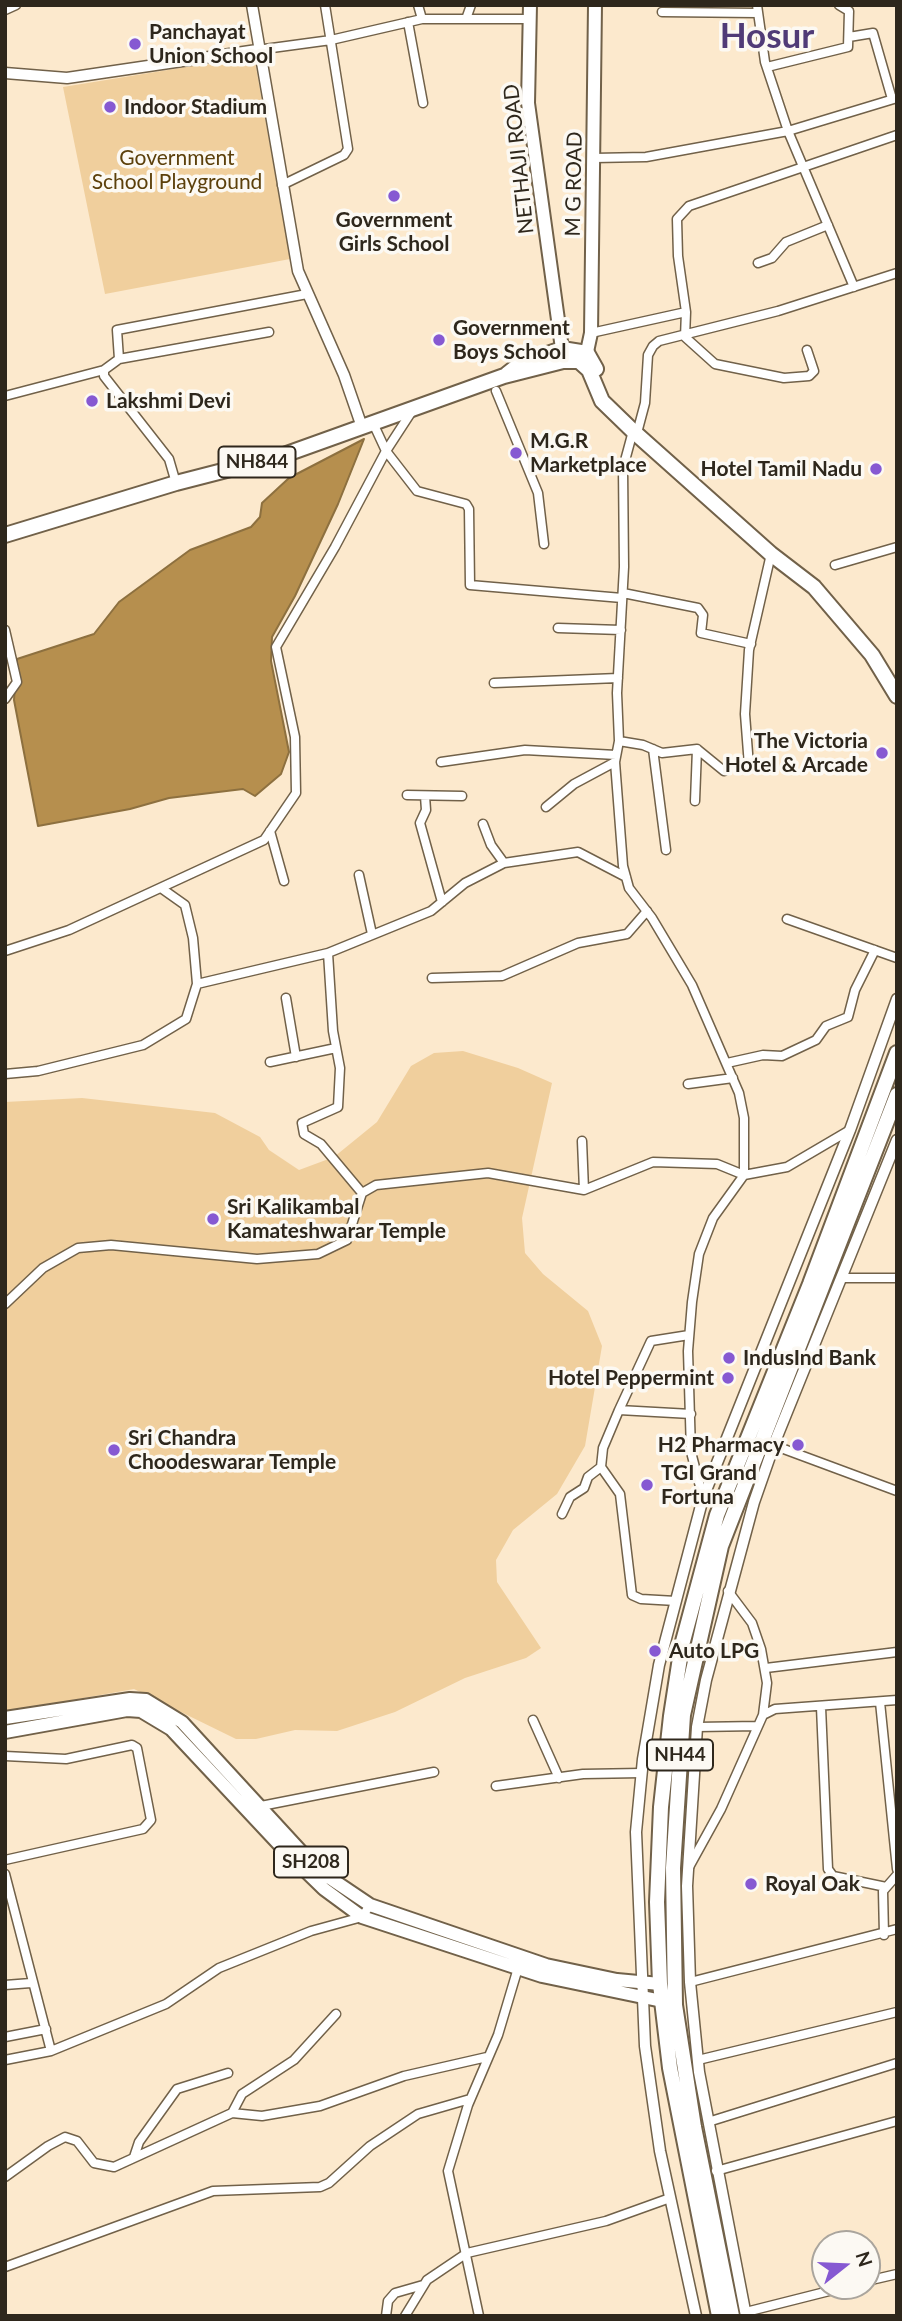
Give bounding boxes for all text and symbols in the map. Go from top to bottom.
district label: Hosur [720,16,814,58]
place label: Panchayat Union School [149,19,273,69]
marker: Panchayat Union School [127,36,143,52]
street label: NETHAJI ROAD [499,83,539,235]
place label: Indoor Stadium [124,94,267,120]
marker: Indoor Stadium [102,99,118,115]
street label: M G ROAD [560,131,588,237]
park label: Government School Playground [92,145,262,195]
marker: Government Girls School [386,188,402,204]
place label: Government Girls School [336,207,452,257]
place label: Government Boys School [453,315,570,365]
marker: Government Boys School [431,332,447,348]
place label: Lakshmi Devi [106,388,231,414]
marker: Lakshmi Devi [84,393,100,409]
place label: M.G.R Marketplace [530,428,647,478]
marker: M.G.R Marketplace [508,445,524,461]
road number: NH844 [218,446,296,477]
place label: Hotel Tamil Nadu [701,456,862,482]
marker: Hotel Tamil Nadu [868,461,884,477]
place label: The Victoria Hotel & Arcade [725,728,868,778]
marker: The Victoria Hotel & Arcade [874,745,890,761]
place label: Sri Kalikambal Kamateshwarar Temple [227,1194,446,1244]
marker: Sri Kalikambal Kamateshwarar Temple [205,1211,221,1227]
place label: IndusInd Bank [743,1345,876,1371]
marker: IndusInd Bank [721,1350,737,1366]
place label: Hotel Peppermint [548,1365,714,1391]
marker: Hotel Peppermint [720,1370,736,1386]
place label: Sri Chandra Choodeswarar Temple [128,1425,336,1475]
place label: H2 Pharmacy [658,1432,784,1458]
marker: H2 Pharmacy [790,1437,806,1453]
marker: Sri Chandra Choodeswarar Temple [106,1442,122,1458]
place label: TGI Grand Fortuna [661,1460,757,1510]
marker: TGI Grand Fortuna [639,1477,655,1493]
place label: Auto LPG [669,1638,759,1664]
marker: Auto LPG [647,1643,663,1659]
road number: NH44 [647,1740,713,1770]
road number: SH208 [274,1846,348,1878]
place label: Royal Oak [765,1871,860,1897]
marker: Royal Oak [743,1876,759,1892]
north arrow [811,2230,881,2300]
text: N [851,2248,878,2269]

